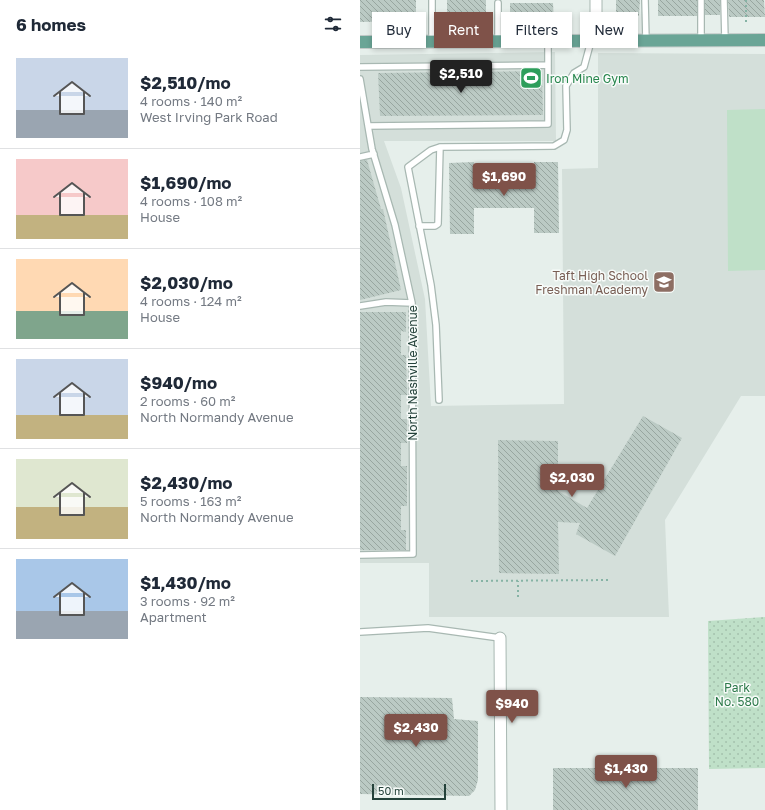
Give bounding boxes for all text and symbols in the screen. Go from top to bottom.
chip: Buy [372,12,426,48]
chip: Rent [434,12,493,48]
chip: Filters [501,12,572,48]
chip: New [580,12,638,48]
icon: filters [322,13,344,35]
text: 6 homes [16,14,86,35]
pin: $2,510 [428,60,494,94]
text: $2,510 [439,65,483,81]
sports icon: Iron Mine Gym [518,65,544,91]
place label: Iron Mine Gym [546,71,629,86]
text: $2,510/mo [140,72,231,93]
icon: home [48,74,96,122]
text: 4 rooms · 140 m² [140,93,242,109]
text: West Irving Park Road [140,109,278,125]
pin: $1,690 [471,163,537,197]
text: $1,690 [482,168,526,184]
text: $1,690/mo [140,172,231,193]
icon: home [48,175,96,223]
text: 4 rooms · 108 m² [140,193,242,209]
text: House [140,209,180,225]
place label: Taft High School Freshman Academy [535,268,648,297]
school or university icon: Taft High School Freshman Academy [651,269,677,295]
text: $2,030/mo [140,272,233,293]
icon: home [48,275,96,323]
text: 4 rooms · 124 m² [140,293,242,309]
street label: North Nashville Avenue [405,305,420,441]
text: House [140,309,180,325]
text: $940/mo [140,372,217,393]
icon: home [48,375,96,423]
text: 2 rooms · 60 m² [140,393,236,409]
text: North Normandy Avenue [140,409,293,425]
pin: $2,030 [539,464,605,498]
text: $2,030 [549,469,595,485]
text: $2,430/mo [140,472,232,493]
icon: home [48,475,96,523]
text: 5 rooms · 163 m² [140,493,241,509]
text: North Normandy Avenue [140,509,293,525]
text: $1,430/mo [140,572,231,593]
icon: home [48,575,96,623]
text: 3 rooms · 92 m² [140,593,235,609]
text: Apartment [140,609,207,625]
park label: Park No. 580 [715,680,759,709]
pin: $940 [488,690,536,724]
text: $940 [495,695,529,711]
pin: $2,430 [383,714,449,748]
text: $2,430 [393,719,439,735]
pin: $1,430 [593,755,659,789]
text: $1,430 [604,760,648,776]
scale bar [372,782,446,801]
text: 50 m [378,784,404,797]

